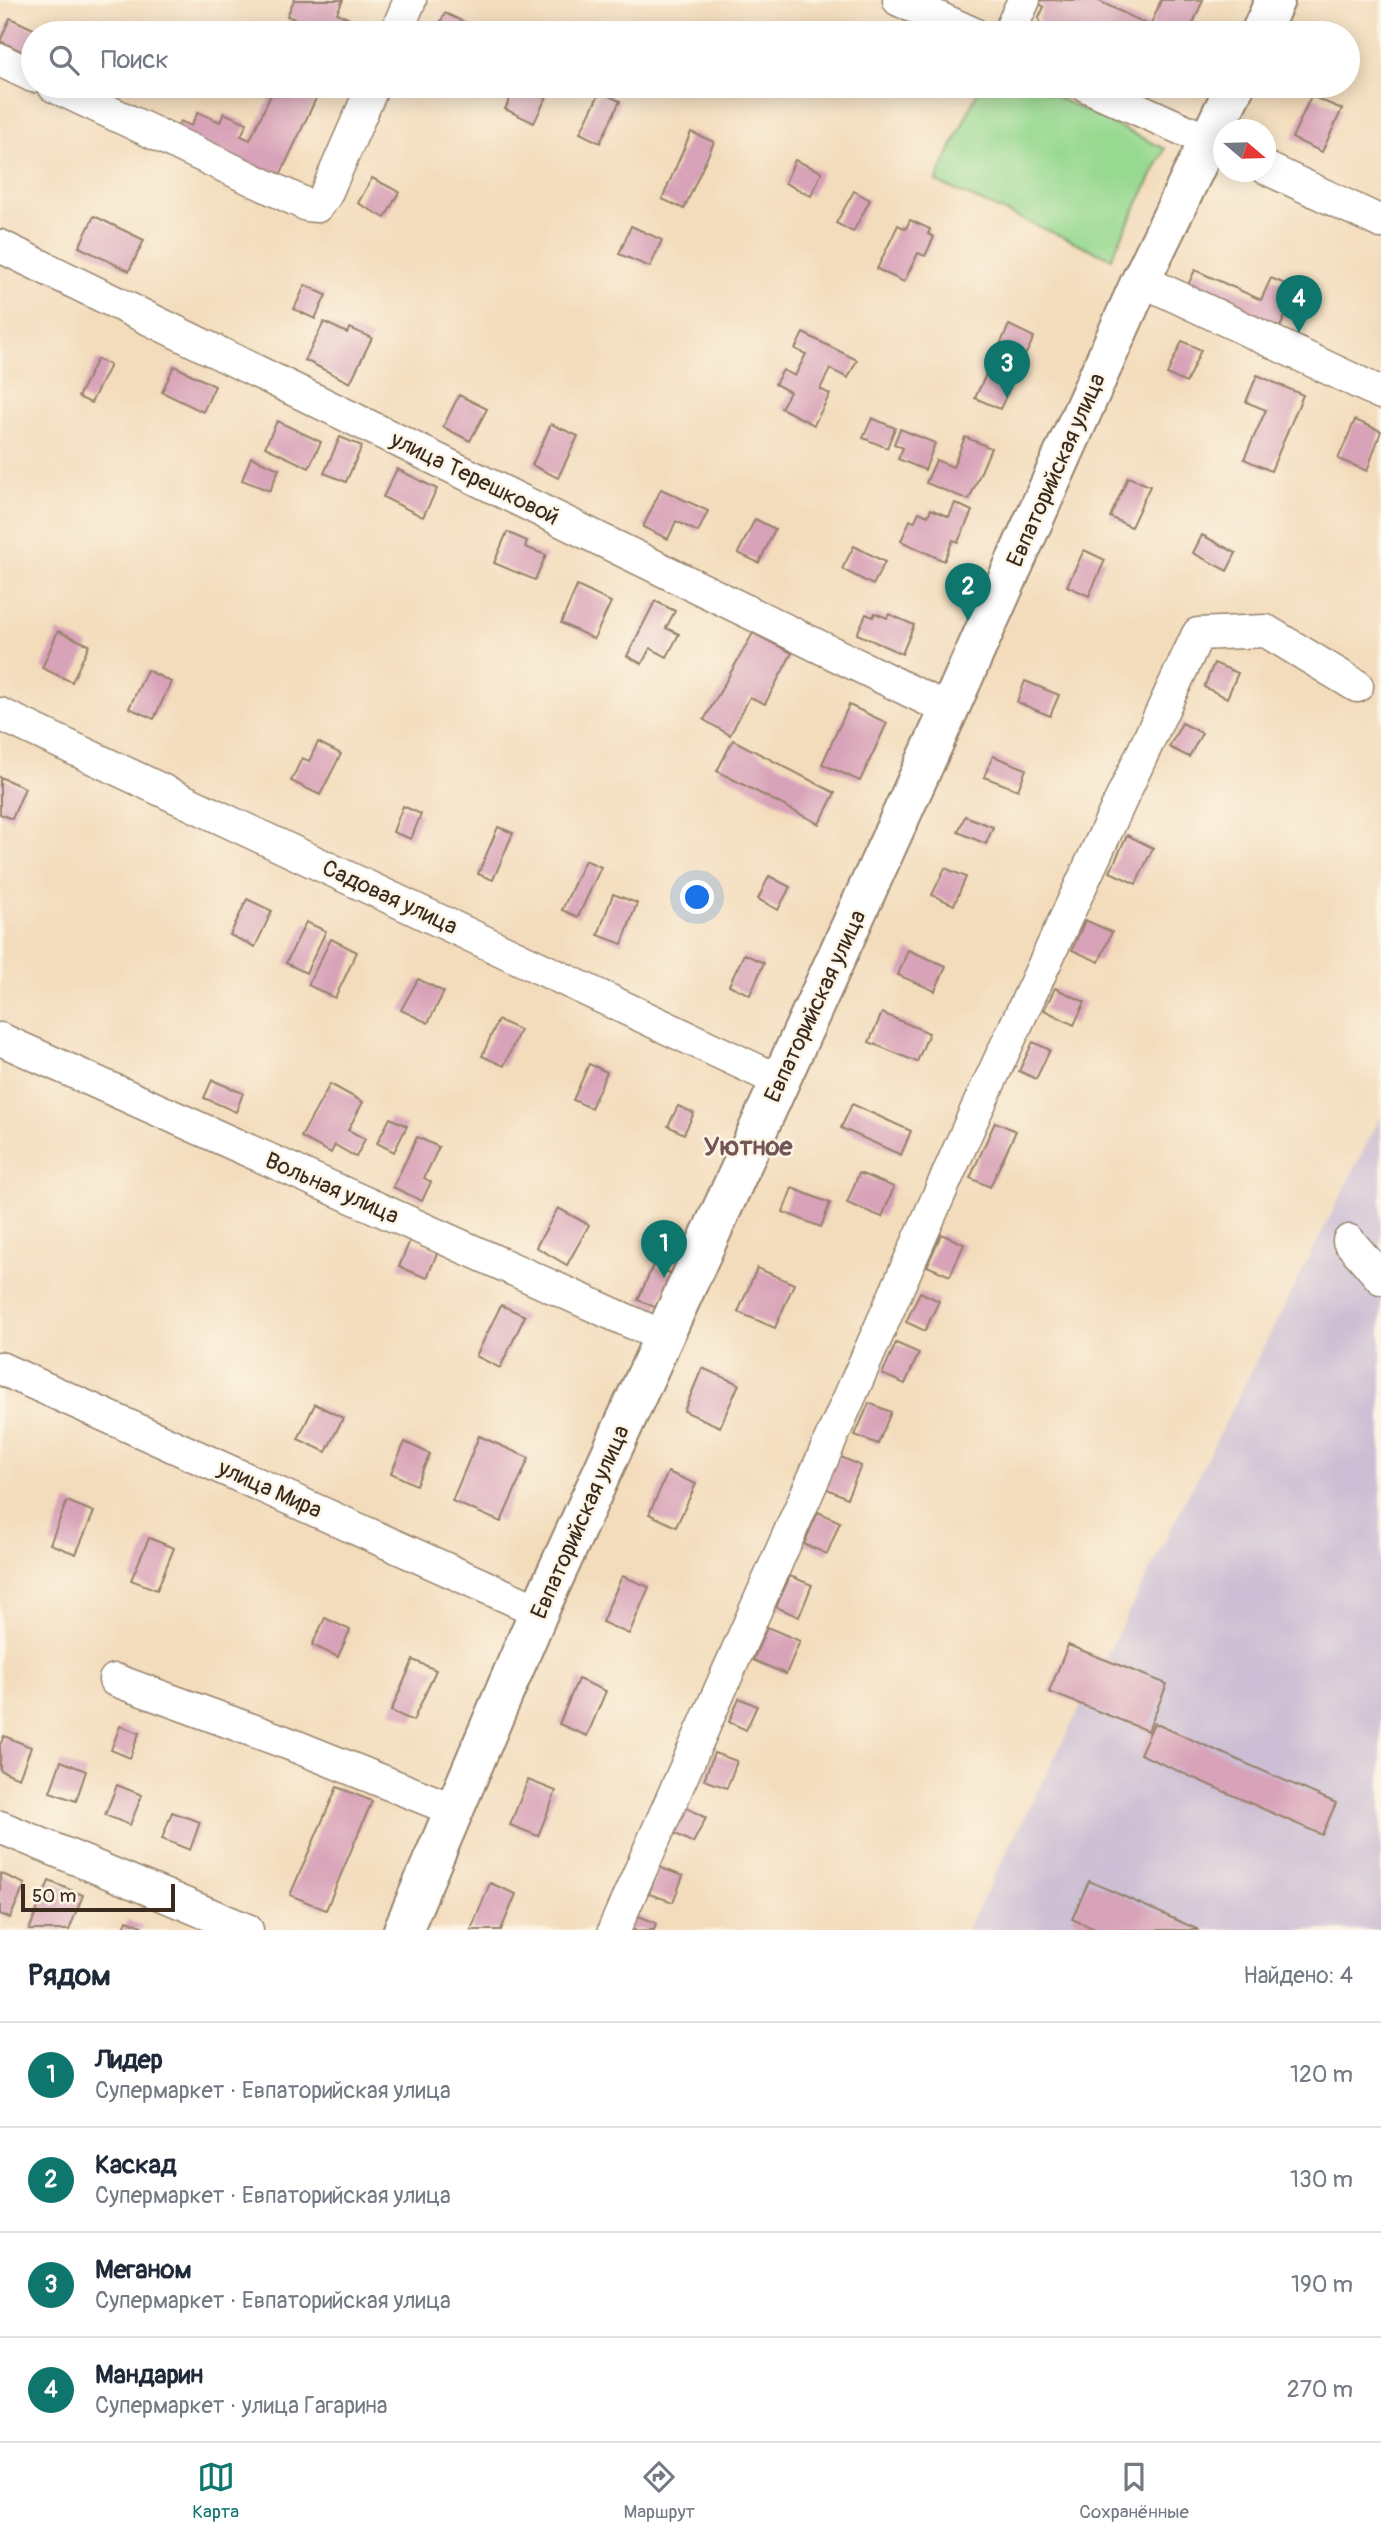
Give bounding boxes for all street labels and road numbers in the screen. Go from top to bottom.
street label: Евпаторийская улица [1000,369,1112,571]
street label: улица Терешковой [385,424,564,531]
street label: Садовая улица [318,853,462,941]
street label: Евпаторийская улица [758,905,872,1107]
street label: Вольная улица [261,1146,403,1230]
street label: Евпаторийская улица [524,1421,636,1623]
street label: улица Мира [213,1453,326,1525]

